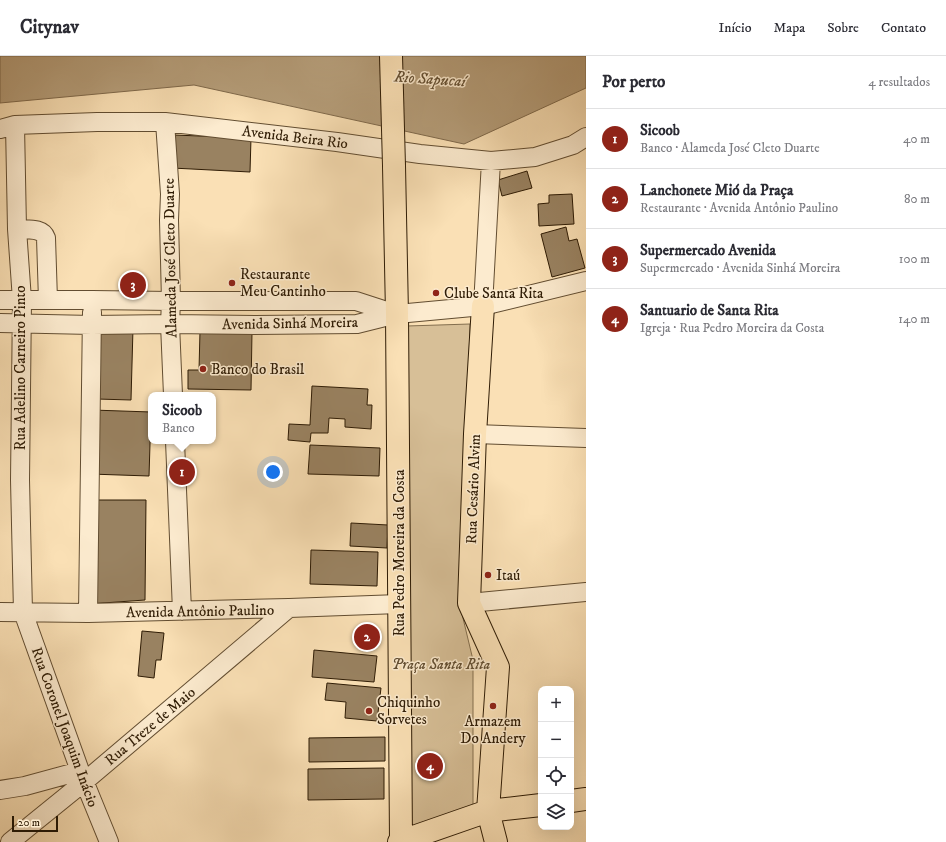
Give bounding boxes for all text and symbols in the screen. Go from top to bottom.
text: Citynav [20,16,79,39]
text: Início [718,19,752,37]
text: Mapa [774,19,805,37]
text: Sobre [827,19,859,37]
text: Contato [881,19,926,37]
water label: Rio Sapucaí [392,66,469,92]
text: Por perto [602,71,665,93]
text: 4 resultados [868,74,930,90]
text: Sicoob [640,121,680,140]
street label: Avenida Beira Rio [241,122,349,153]
text: 1 [613,131,617,147]
text: 40 m [903,131,930,147]
text: Banco · Alameda José Cleto Duarte [640,140,820,156]
street label: Alameda José Cleto Duarte [160,178,181,338]
text: Lanchonete Mió da Praça [640,181,793,200]
text: 2 [612,191,618,207]
text: 80 m [904,191,930,207]
text: Restaurante · Avenida Antônio Paulino [640,200,838,216]
text: Supermercado Avenida [640,241,776,260]
text: 3 [613,251,617,267]
text: 100 m [899,251,930,267]
text: Supermercado · Avenida Sinhá Moreira [640,260,840,276]
place label: Restaurante Meu Cantinho [240,265,326,301]
pin: 3 [120,270,146,300]
marker: Restaurante Meu Cantinho [227,278,237,288]
place label: Clube Santa Rita [444,284,544,303]
street label: Rua Adelino Carneiro Pinto [11,285,30,451]
marker: Clube Santa Rita [431,288,441,298]
text: Santuario de Santa Rita [640,301,779,320]
text: 4 [611,311,619,327]
text: 140 m [898,311,930,327]
street label: Avenida Sinhá Moreira [222,313,359,334]
text: Igreja · Rua Pedro Moreira da Costa [640,320,824,336]
place label: Banco do Brasil [211,360,305,379]
marker: Banco do Brasil [198,364,208,374]
popup [148,392,216,444]
text: Sicoob [162,401,202,420]
text: Banco [162,420,195,436]
street label: Rua Cesário Alvim [462,434,485,544]
pin: 1 [169,457,195,487]
your location [263,462,283,482]
street label: Rua Pedro Moreira da Costa [390,469,409,637]
place label: Itaú [496,566,520,585]
marker: Itaú [483,570,493,580]
street label: Avenida Antônio Paulino [126,601,274,622]
pin: 2 [354,622,380,652]
street label: Rua Coronel Joaquim Inácio [27,645,102,810]
park label: Praça Santa Rita [392,655,490,674]
street label: Rua Treze de Maio [101,683,200,770]
map controls [538,686,574,830]
button: + [538,686,574,722]
place label: Chiquinho Sorvetes [377,693,440,729]
marker: Armazem Do Andery [488,701,498,711]
marker: Chiquinho Sorvetes [364,706,374,716]
place label: Armazem Do Andery [460,712,527,748]
button: − [538,722,574,758]
pin: 4 [417,751,443,781]
button: locate [538,758,574,794]
button: layers [538,794,574,830]
scale bar [12,814,58,833]
text: 20 m [18,816,40,830]

